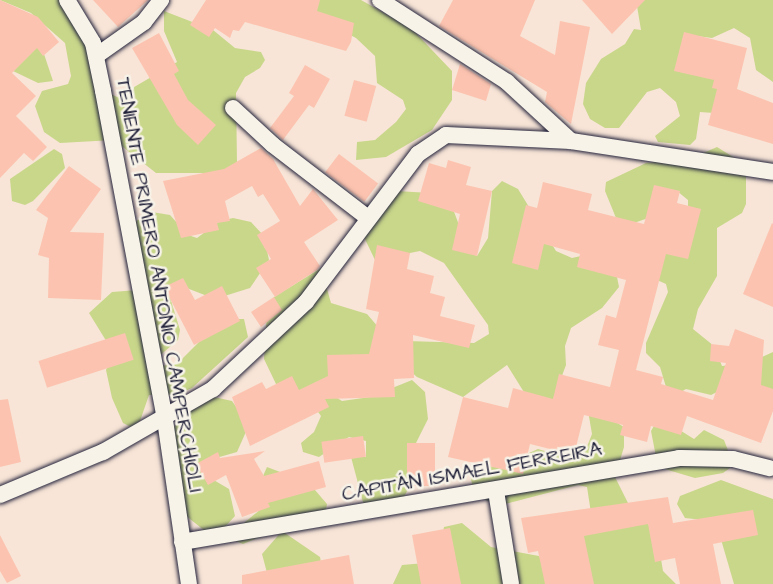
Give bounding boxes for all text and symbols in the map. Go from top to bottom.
street label: TENIENTE PRIMERO ANTONIO CAMPERCHIOLI [111,76,207,494]
street label: CAPITÁN ISMAEL FERREIRA [340,437,604,507]

